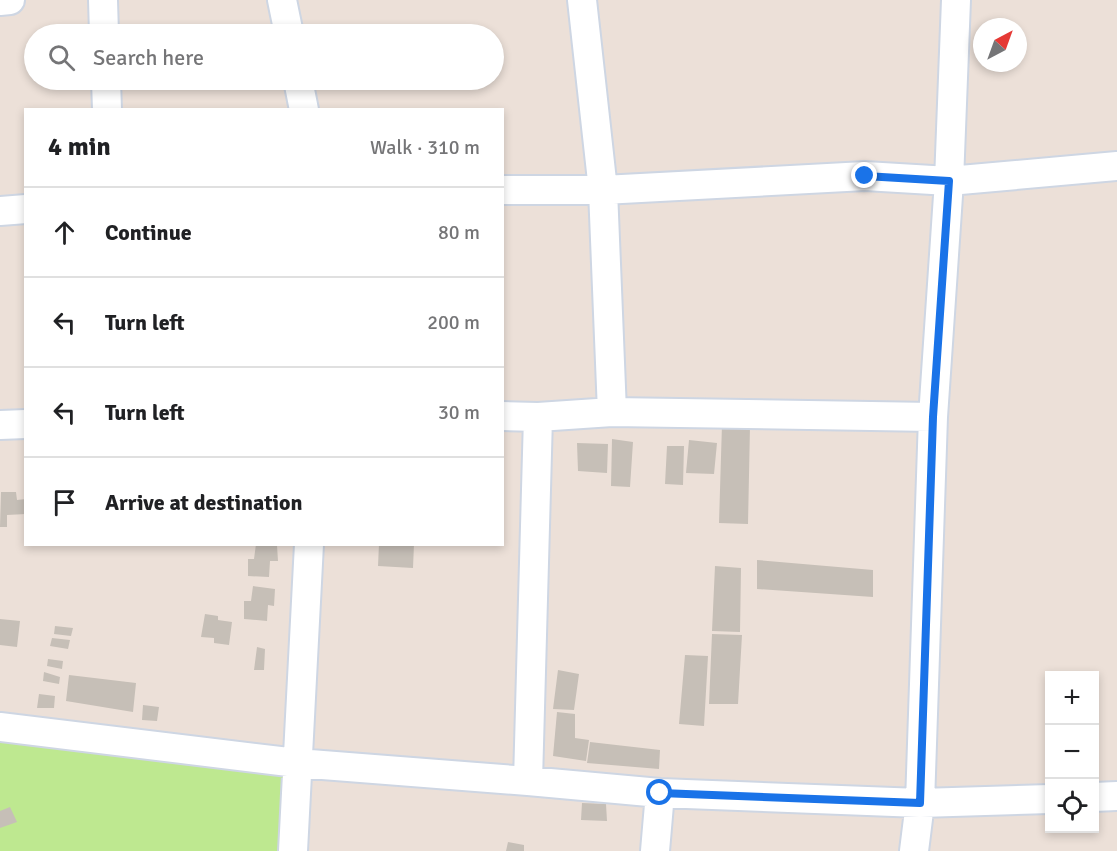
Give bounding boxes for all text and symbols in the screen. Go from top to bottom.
north arrow [973,18,1027,72]
search box [24,24,504,90]
icon: search [45,41,78,74]
text: Search here [93,44,204,71]
text: 4 min [48,131,111,163]
text: Walk · 310 m [370,135,480,160]
route end [851,162,877,188]
icon: ahead [48,216,81,249]
text: Continue [105,219,192,246]
text: 80 m [438,220,480,245]
icon: left [48,306,81,339]
text: Turn left [105,309,185,336]
text: 200 m [427,310,480,335]
icon: left [48,396,81,429]
text: Turn left [105,399,185,426]
text: 30 m [438,400,480,425]
icon: arrive [48,486,81,519]
text: Arrive at destination [105,489,302,516]
map controls [1045,671,1099,833]
button: + [1045,671,1099,725]
button: − [1045,725,1099,779]
route start [646,779,672,805]
button: locate [1045,779,1099,833]

